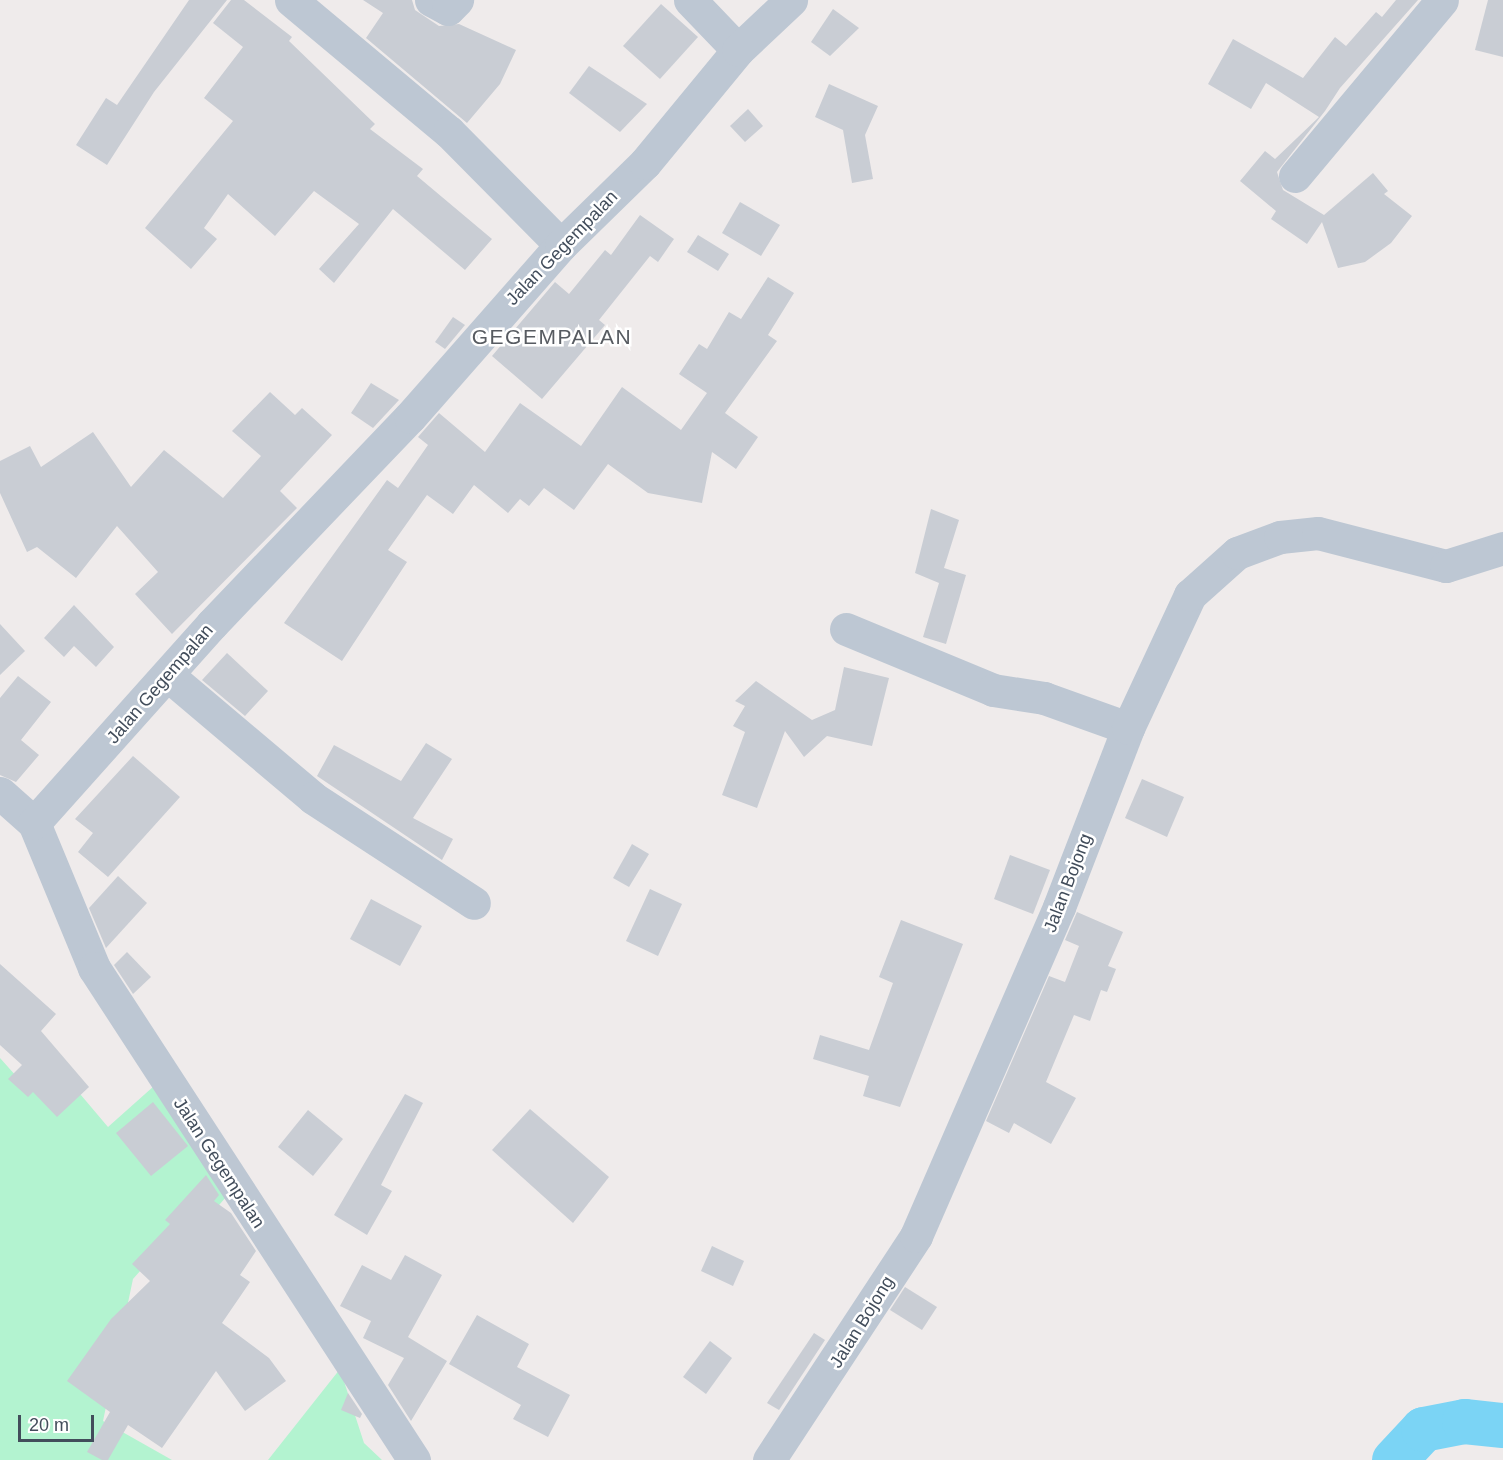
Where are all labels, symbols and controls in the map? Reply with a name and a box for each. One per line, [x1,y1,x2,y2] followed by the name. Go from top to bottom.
[502,186,622,310] street label: Jalan Gegempalan
[472,324,632,350] district label: GEGEMPALAN
[102,620,218,748] street label: Jalan Gegempalan
[1039,831,1097,935] street label: Jalan Bojong
[169,1094,269,1232] street label: Jalan Gegempalan
[825,1272,899,1372] street label: Jalan Bojong
[21,1403,98,1441] scale bar
[29,1415,69,1435] text: 20 m

